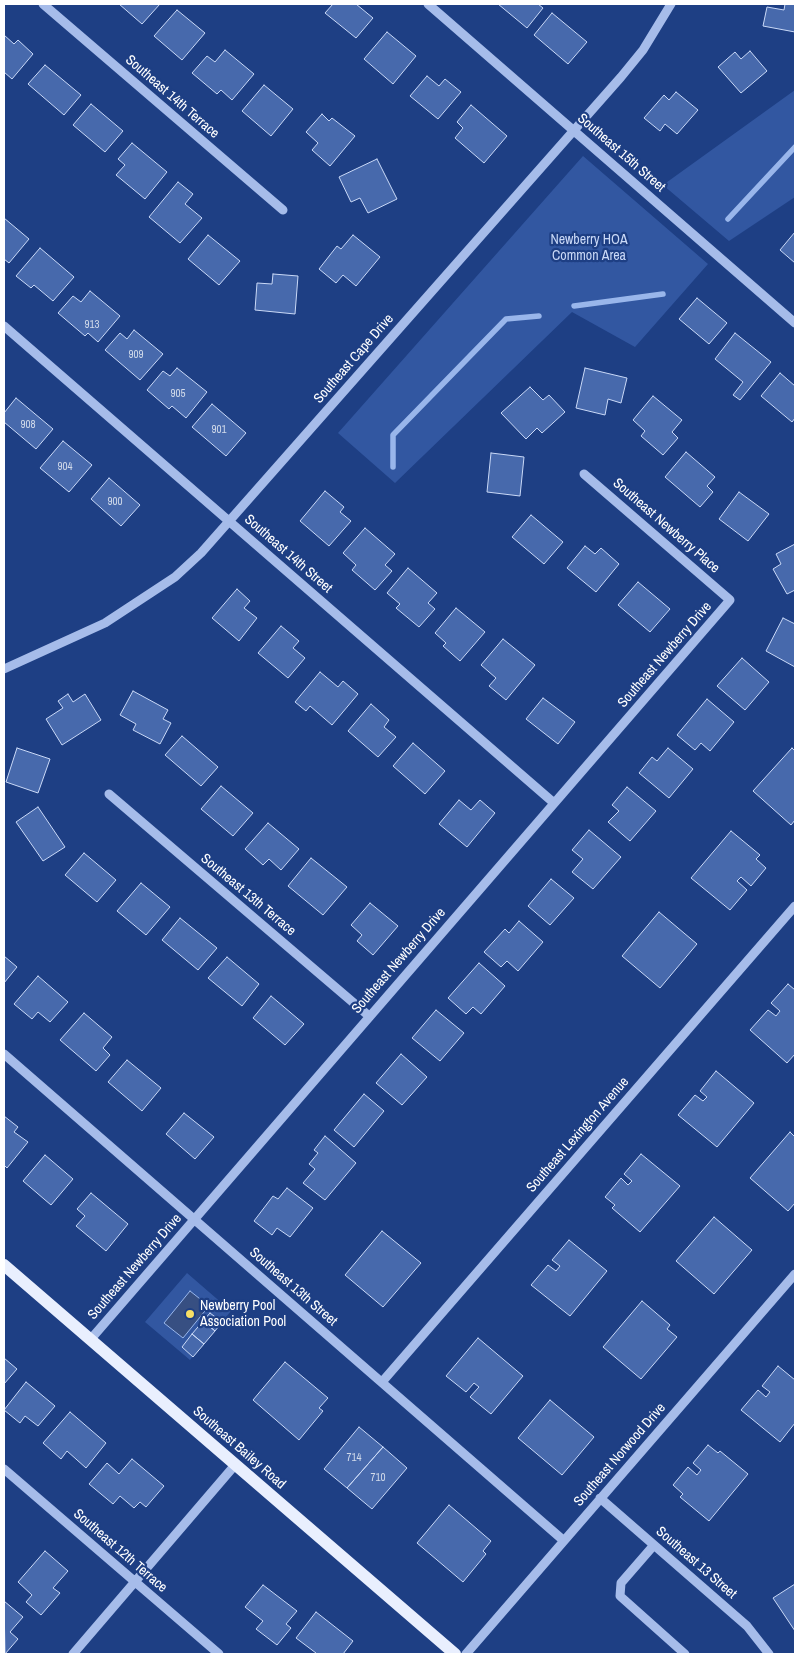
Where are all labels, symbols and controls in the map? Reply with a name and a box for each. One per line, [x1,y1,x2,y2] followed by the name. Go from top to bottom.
[122,52,222,142] street label: Southeast 14th Terrace
[574,110,668,196] street label: Southeast 15th Street
[550,232,628,264] park label: Newberry HOA Common Area
[311,311,397,407] street label: Southeast Cape Drive
[84,318,100,332] house number: 913
[128,348,144,362] house number: 909
[170,387,186,401] house number: 905
[20,418,36,432] house number: 908
[211,423,227,437] house number: 901
[57,460,73,474] house number: 904
[609,475,723,577] street label: Southeast Newberry Place
[107,495,123,509] house number: 900
[241,511,335,597] street label: Southeast 14th Street
[614,599,716,711] street label: Southeast Newberry Drive
[197,850,299,940] street label: Southeast 13th Terrace
[348,905,450,1017] street label: Southeast Newberry Drive
[523,1074,633,1196] street label: Southeast Lexington Avenue
[84,1211,186,1323] street label: Southeast Newberry Drive
[246,1244,340,1330] street label: Southeast 13th Street
[200,1298,286,1330] place label: Newberry Pool Association Pool
[184,1308,196,1320] marker: Newberry Pool Association Pool
[571,1400,669,1510] street label: Southeast Norwood Drive
[189,1403,289,1493] street label: Southeast Bailey Road
[346,1451,362,1465] house number: 714
[370,1471,386,1485] house number: 710
[70,1506,170,1596] street label: Southeast 12th Terrace
[652,1523,740,1603] street label: Southeast 13 Street

